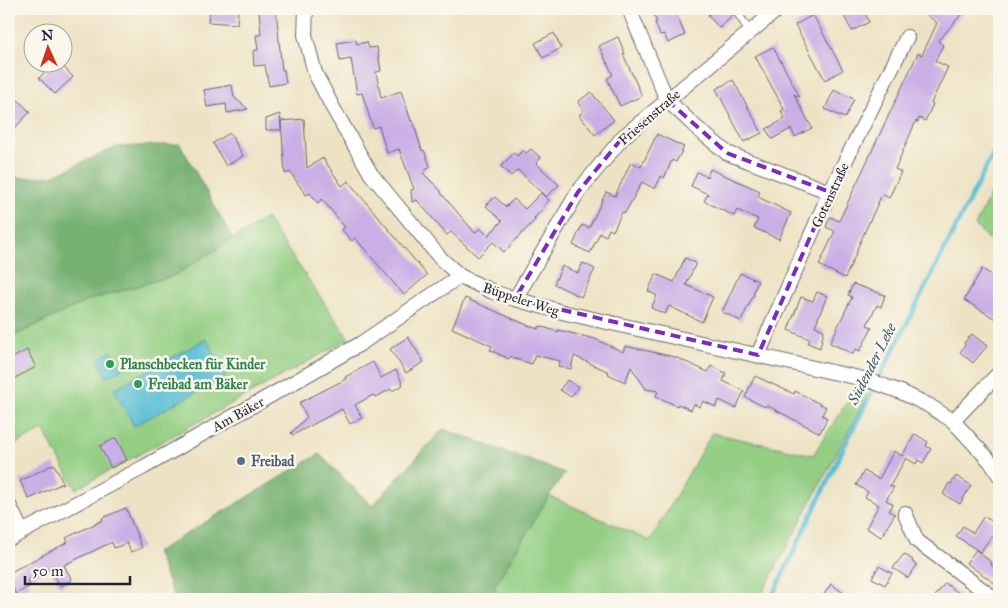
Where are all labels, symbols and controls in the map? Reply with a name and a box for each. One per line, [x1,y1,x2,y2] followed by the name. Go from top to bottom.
[22,22,72,72] north arrow
[41,27,54,44] text: N
[615,86,684,149] street label: Friesenstraße
[808,160,853,231] street label: Gotenstraße
[480,279,562,320] street label: Büppeler Weg
[843,320,900,409] water label: Südender Leke
[120,356,266,373] place label: Planschbecken für Kinder
[104,358,116,370] marker: Planschbecken für Kinder
[148,376,248,393] place label: Freibad am Bäker
[132,378,144,390] marker: Freibad am Bäker
[208,393,268,436] street label: Am Bäker
[251,453,295,470] place label: Freibad
[235,455,247,467] marker: Freibad
[25,553,130,585] scale bar
[32,562,64,580] text: 50 m

